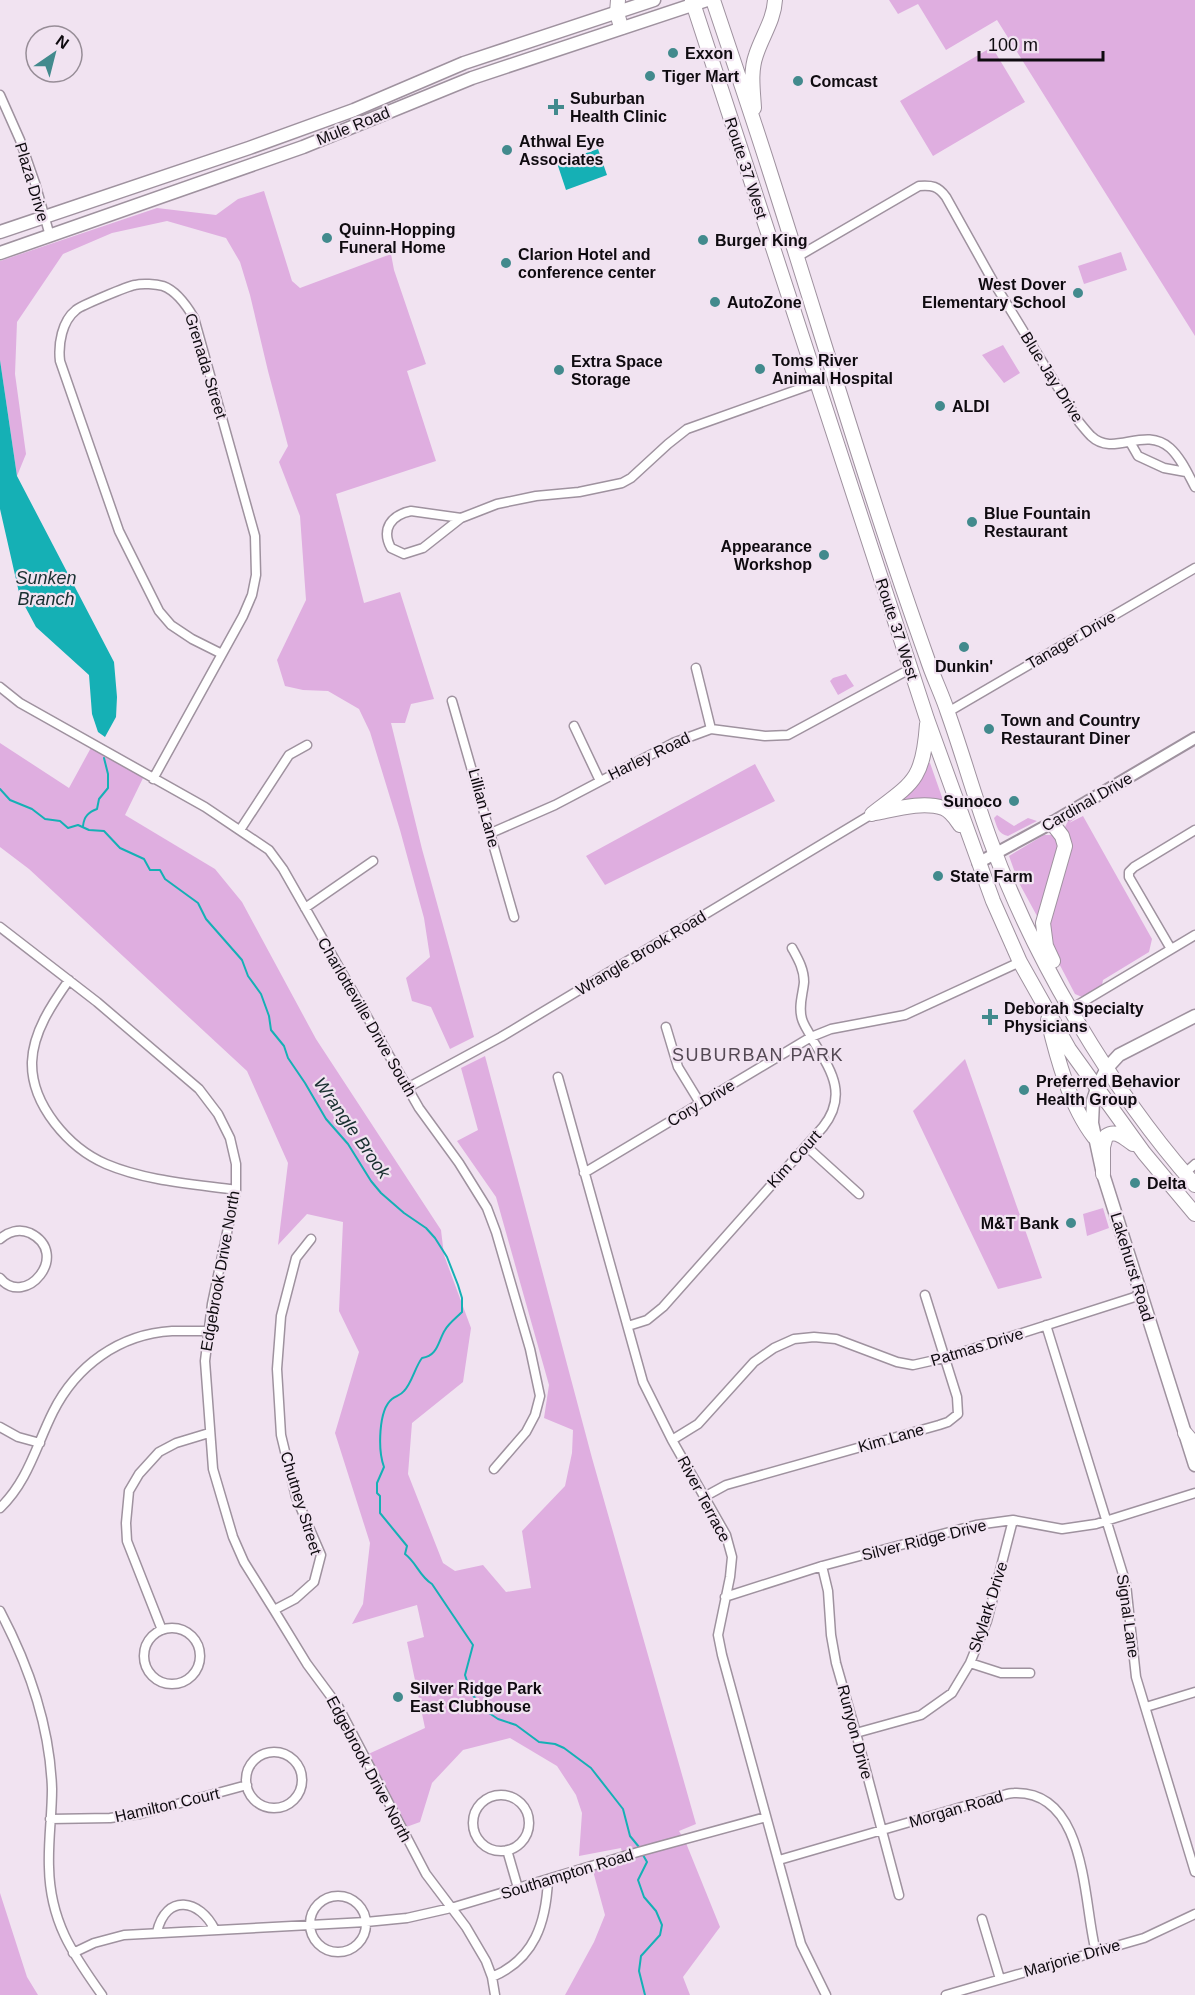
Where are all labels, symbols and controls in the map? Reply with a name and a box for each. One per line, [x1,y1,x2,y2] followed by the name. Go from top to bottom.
[24,24,84,84] north arrow
[979,24,1104,62] scale bar
[53,32,72,52] text: N
[988,35,1038,55] text: 100 m
[685,45,733,62] place label: Exxon
[666,46,680,60] marker: Exxon
[662,68,740,85] place label: Tiger Mart
[643,69,657,83] marker: Tiger Mart
[810,73,878,90] place label: Comcast
[791,74,805,88] marker: Comcast
[570,90,667,125] place label: Suburban Health Clinic
[547,98,565,116] marker: Suburban Health Clinic
[314,104,392,148] street label: Mule Road
[722,115,771,221] street label: Route 37 West
[519,133,604,168] place label: Athwal Eye Associates
[12,140,52,224] street label: Plaza Drive
[500,143,514,157] marker: Athwal Eye Associates
[339,221,455,256] place label: Quinn-Hopping Funeral Home
[320,231,334,245] marker: Quinn-Hopping Funeral Home
[715,232,807,249] place label: Burger King
[696,233,710,247] marker: Burger King
[518,246,656,281] place label: Clarion Hotel and conference center
[499,256,513,270] marker: Clarion Hotel and conference center
[922,276,1066,311] place label: West Dover Elementary School
[1071,286,1085,300] marker: West Dover Elementary School
[727,294,802,311] place label: AutoZone
[708,295,722,309] marker: AutoZone
[182,311,230,421] street label: Grenada Street
[1017,329,1087,425] street label: Blue Jay Drive
[772,352,893,387] place label: Toms River Animal Hospital
[571,353,663,388] place label: Extra Space Storage
[753,362,767,376] marker: Toms River Animal Hospital
[552,363,566,377] marker: Extra Space Storage
[952,398,989,415] place label: ALDI
[933,399,947,413] marker: ALDI
[984,505,1091,540] place label: Blue Fountain Restaurant
[965,515,979,529] marker: Blue Fountain Restaurant
[720,538,812,573] place label: Appearance Workshop
[817,548,831,562] marker: Appearance Workshop
[15,568,77,609] water label: Sunken Branch
[873,576,922,682] street label: Route 37 West
[1024,608,1118,672] street label: Tanager Drive
[957,640,971,654] marker: Dunkin'
[935,658,993,675] place label: Dunkin'
[1001,712,1140,747] place label: Town and Country Restaurant Diner
[982,722,996,736] marker: Town and Country Restaurant Diner
[605,729,693,783] street label: Harley Road
[465,767,503,849] street label: Lillian Lane
[1039,769,1135,835] street label: Cardinal Drive
[943,793,1002,810] place label: Sunoco
[1007,794,1021,808] marker: Sunoco
[950,868,1033,885] place label: State Farm
[931,869,945,883] marker: State Farm
[573,908,709,998] street label: Wrangle Brook Road
[315,935,419,1099] street label: Charlotteville Drive South
[1004,1000,1144,1035] place label: Deborah Specialty Physicians
[981,1008,999,1026] marker: Deborah Specialty Physicians
[672,1045,844,1065] district label: SUBURBAN PARK
[310,1073,395,1183] water label: Wrangle Brook
[1036,1073,1180,1108] place label: Preferred Behavior Health Group
[664,1076,738,1130] street label: Cory Drive
[1017,1083,1031,1097] marker: Preferred Behavior Health Group
[764,1126,824,1191] street label: Kim Court
[1147,1175,1186,1192] place label: Delta
[1128,1176,1142,1190] marker: Delta
[197,1189,243,1353] street label: Edgebrook Drive North
[1107,1210,1157,1324] street label: Lakehurst Road
[981,1215,1059,1232] place label: M&T Bank
[1064,1216,1078,1230] marker: M&T Bank
[929,1325,1025,1369] street label: Patmas Drive
[856,1420,926,1455] street label: Kim Lane
[277,1449,325,1557] street label: Chutney Street
[674,1453,734,1545] street label: River Terrace
[860,1516,988,1564] street label: Silver Ridge Drive
[965,1559,1011,1654] street label: Skylark Drive
[1114,1573,1142,1659] street label: Signal Lane
[410,1680,542,1715] place label: Silver Ridge Park East Clubhouse
[834,1683,876,1781] street label: Runyon Drive
[391,1690,405,1704] marker: Silver Ridge Park East Clubhouse
[323,1693,415,1845] street label: Edgebrook Drive North
[113,1785,221,1825] street label: Hamilton Court
[907,1787,1005,1831] street label: Morgan Road
[499,1846,635,1902] street label: Southampton Road
[1022,1936,1122,1980] street label: Marjorie Drive

